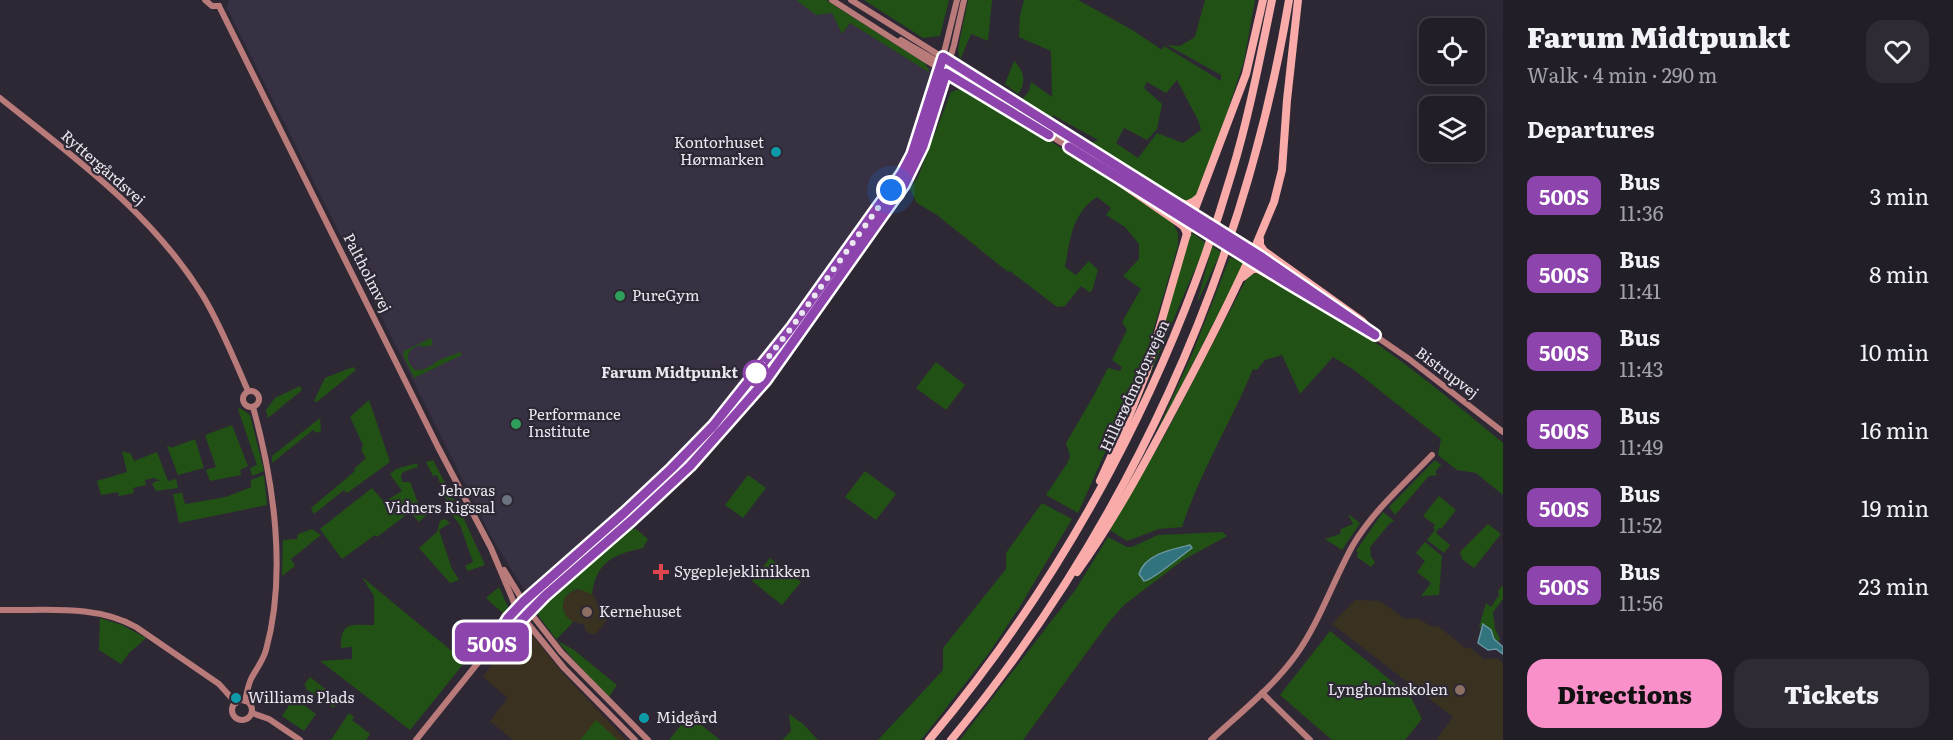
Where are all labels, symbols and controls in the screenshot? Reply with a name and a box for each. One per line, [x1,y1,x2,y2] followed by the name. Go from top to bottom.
[1527,15,1790,57] text: Farum Midtpunkt
[1419,18,1485,162] map controls
[1419,18,1485,84] button: locate
[1866,20,1929,83] button: heart
[1527,59,1717,89] text: Walk · 4 min · 290 m
[1419,96,1485,162] button: layers
[1527,112,1654,145] text: Departures
[57,124,151,210] street label: Ryttergårdsvej
[674,130,764,170] place label: Kontorhuset Hørmarken
[769,145,783,159] marker: Kontorhuset Hørmarken
[1619,164,1660,197] text: Bus
[876,175,906,205] your location
[1869,179,1929,212] text: 3 min
[1539,180,1589,211] text: 500S
[1619,197,1664,227] text: 11:36
[339,229,398,316] street label: Paltholmvej
[1619,242,1660,275] text: Bus
[1869,257,1929,290] text: 8 min
[1539,258,1589,289] text: 500S
[1619,275,1661,305] text: 11:41
[632,283,700,306] place label: PureGym
[613,289,627,303] marker: PureGym
[1093,316,1174,455] street label: Hillerødmotorvejen
[1619,320,1660,353] text: Bus
[1860,335,1929,368] text: 10 min
[1539,336,1589,367] text: 500S
[1411,340,1484,403] street label: Bistrupvej
[1619,353,1664,383] text: 11:43
[601,360,738,383] place label: Farum Midtpunkt
[743,360,769,386] marker: Farum Midtpunkt
[1619,398,1660,431] text: Bus
[528,402,621,442] place label: Performance Institute
[1861,413,1929,446] text: 16 min
[1539,414,1589,445] text: 500S
[509,417,523,431] marker: Performance Institute
[1619,431,1663,461] text: 11:49
[1619,476,1660,509] text: Bus
[385,478,495,518] place label: Jehovas Vidners Rigssal
[1861,491,1929,524] text: 19 min
[1539,492,1589,523] text: 500S
[500,493,514,507] marker: Jehovas Vidners Rigssal
[1619,509,1662,539] text: 11:52
[1619,554,1660,587] text: Bus
[674,559,810,582] place label: Sygeplejeklinikken
[652,563,670,581] marker: Sygeplejeklinikken
[1858,569,1929,602] text: 23 min
[1539,570,1589,601] text: 500S
[1619,587,1663,617] text: 11:56
[599,599,682,622] place label: Kernehuset
[580,605,594,619] marker: Kernehuset
[450,622,534,662] line badge: 500S
[467,627,517,658] text: 500S
[1527,659,1722,728] button: Directions
[1734,659,1929,728] button: Tickets
[1328,677,1448,700] place label: Lyngholmskolen
[1453,683,1467,697] marker: Lyngholmskolen
[248,685,354,708] place label: Williams Plads
[229,691,243,705] marker: Williams Plads
[656,705,717,728] place label: Midgård
[637,711,651,725] marker: Midgård

